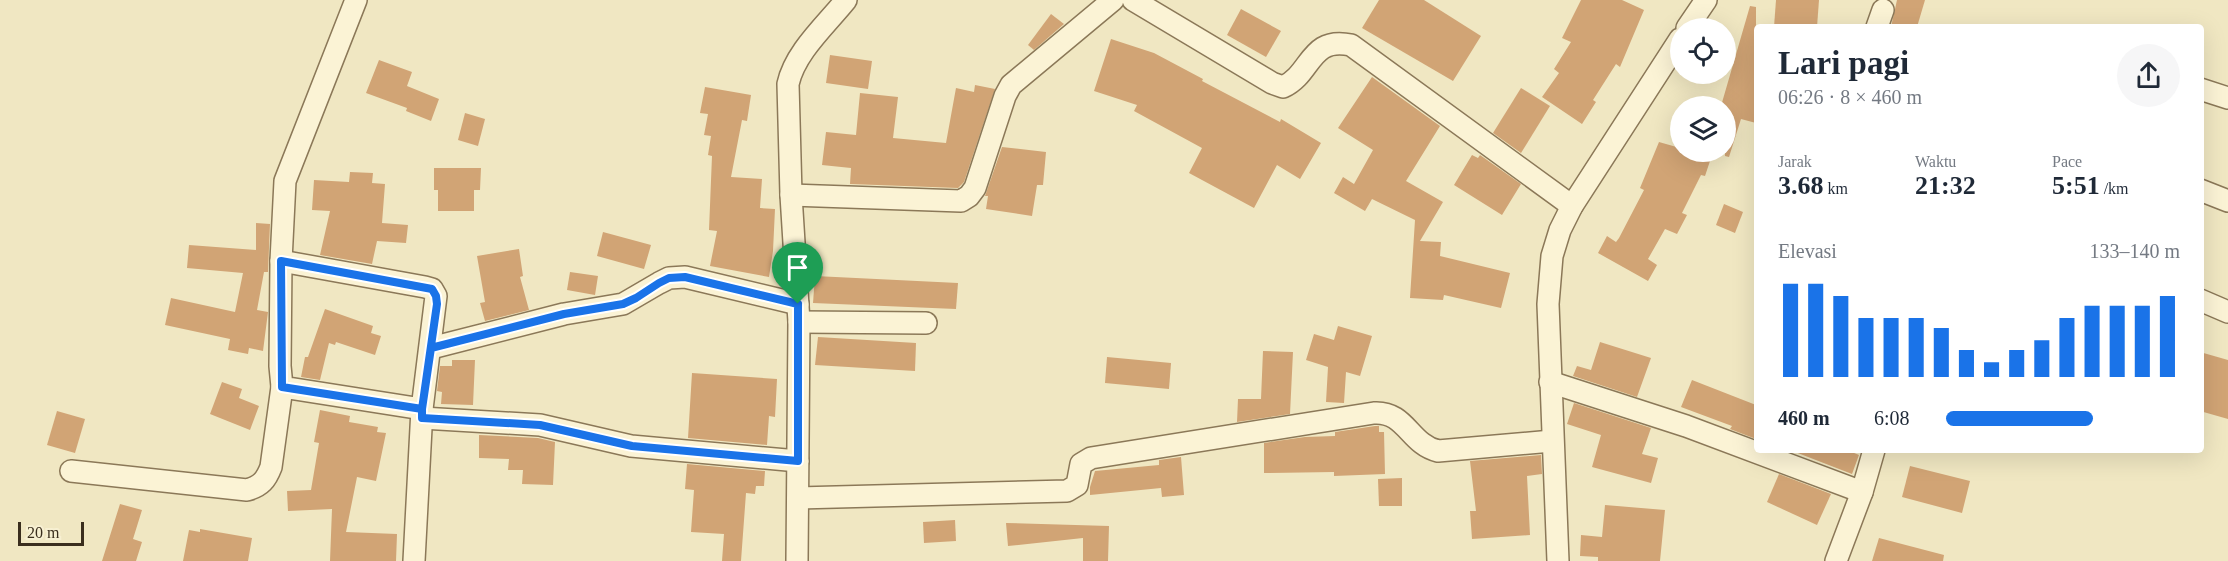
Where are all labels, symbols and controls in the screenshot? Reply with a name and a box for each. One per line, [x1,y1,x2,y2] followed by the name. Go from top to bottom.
[1670,18,1736,162] map controls
[1670,18,1736,84] button: locate
[2117,44,2180,107] button: share
[1778,45,1909,81] text: Lari pagi
[1778,86,1922,108] text: 06:26 · 8 × 460 m
[1670,96,1736,162] button: layers
[1778,153,1812,170] text: Jarak
[1915,153,1956,170] text: Waktu
[2052,153,2082,170] text: Pace
[1778,171,1824,200] text: 3.68
[1915,171,1976,200] text: 21:32
[2052,171,2100,200] text: 5:51
[1824,180,1848,197] text: km
[2100,180,2129,197] text: /km
[1778,240,1837,262] text: Elevasi
[2089,240,2180,262] text: 133–140 m
[772,242,823,304] pin
[781,251,814,284] icon: arrive
[1778,407,1830,429] text: 460 m
[1874,407,1910,429] text: 6:08
[18,519,84,546] scale bar
[27,524,59,541] text: 20 m

